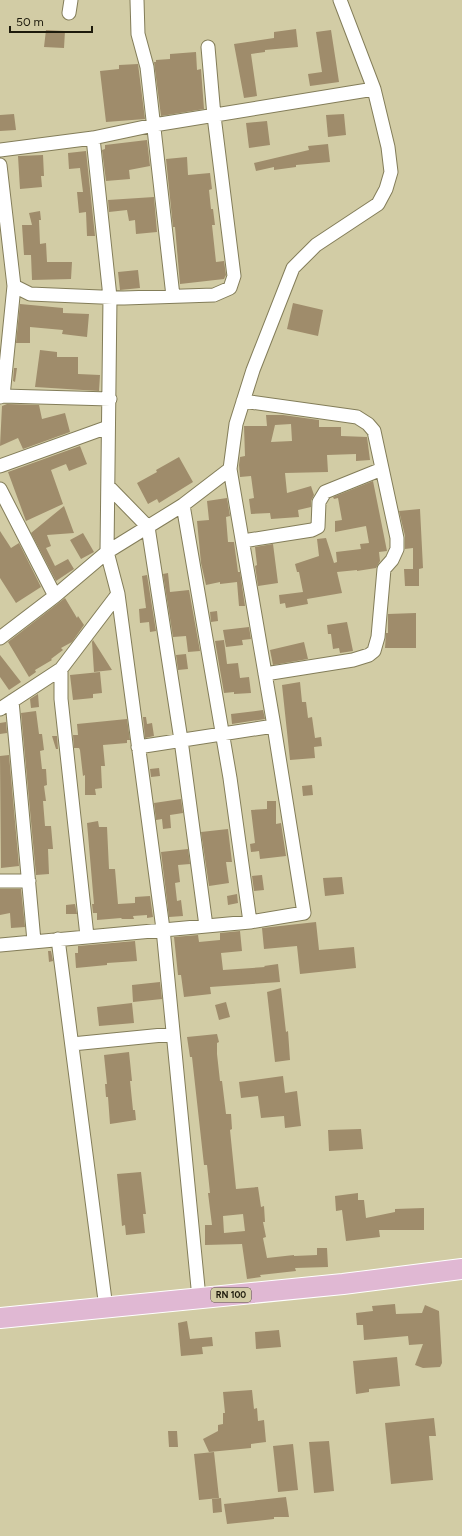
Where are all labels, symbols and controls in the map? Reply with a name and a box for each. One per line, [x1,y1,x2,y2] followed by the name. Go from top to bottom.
[10,8,92,34] scale bar
[16,15,44,29] text: 50 m
[211,1288,251,1302] road number: RN 100

